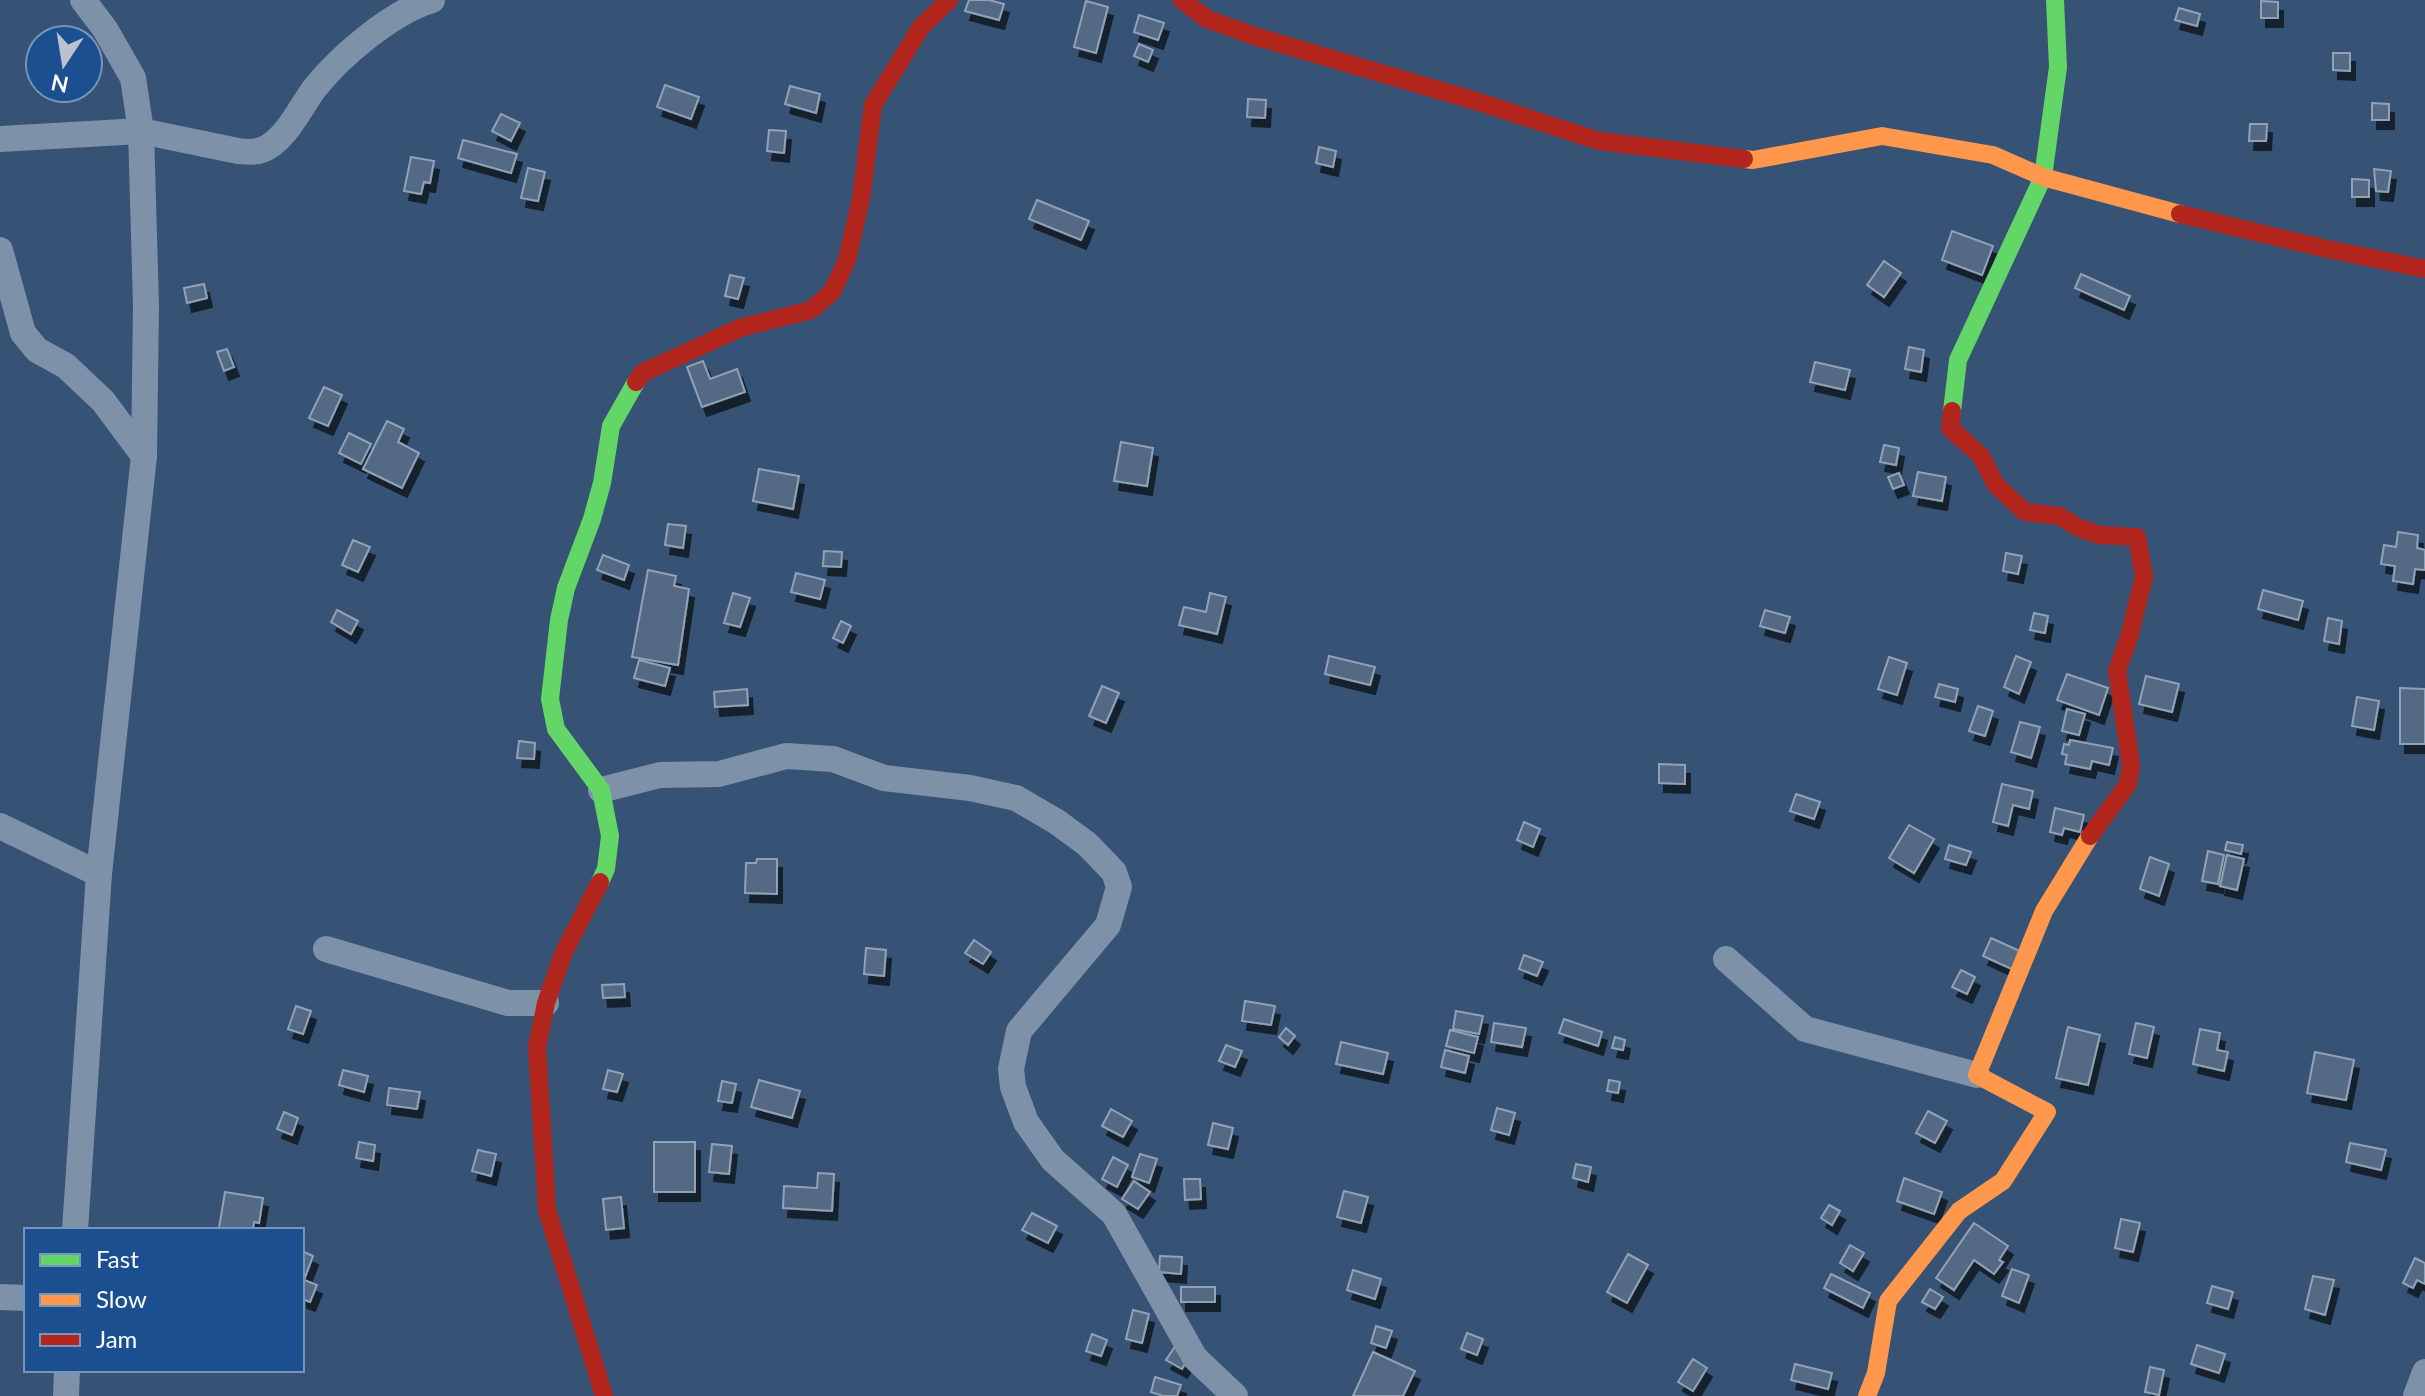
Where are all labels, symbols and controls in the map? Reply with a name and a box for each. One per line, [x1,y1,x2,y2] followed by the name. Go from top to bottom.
[24,24,104,104] north arrow
[49,69,71,99] text: N
[24,1228,304,1372] legend
[96,1244,139,1273] text: Fast
[96,1284,147,1313] text: Slow
[96,1324,137,1353] text: Jam

